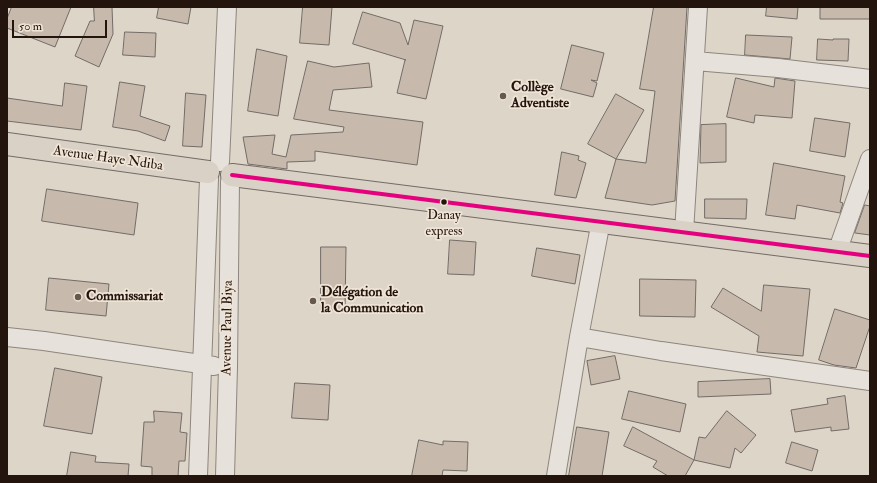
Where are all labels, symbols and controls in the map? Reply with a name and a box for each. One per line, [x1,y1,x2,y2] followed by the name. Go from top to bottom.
[14,12,109,38] scale bar
[19,19,42,34] text: 50 m
[511,80,569,112] place label: Collège Adventiste
[498,91,508,101] marker: Collège Adventiste
[52,143,164,175] street label: Avenue Haye Ndiba
[439,197,449,207] marker: Danay express
[426,208,462,239] place label: Danay express
[219,280,237,376] street label: Avenue Paul Biya
[321,285,424,318] place label: Délégation de la Communication
[86,289,163,305] place label: Commissariat
[73,292,83,302] marker: Commissariat
[308,296,318,306] marker: Délégation de la Communication

